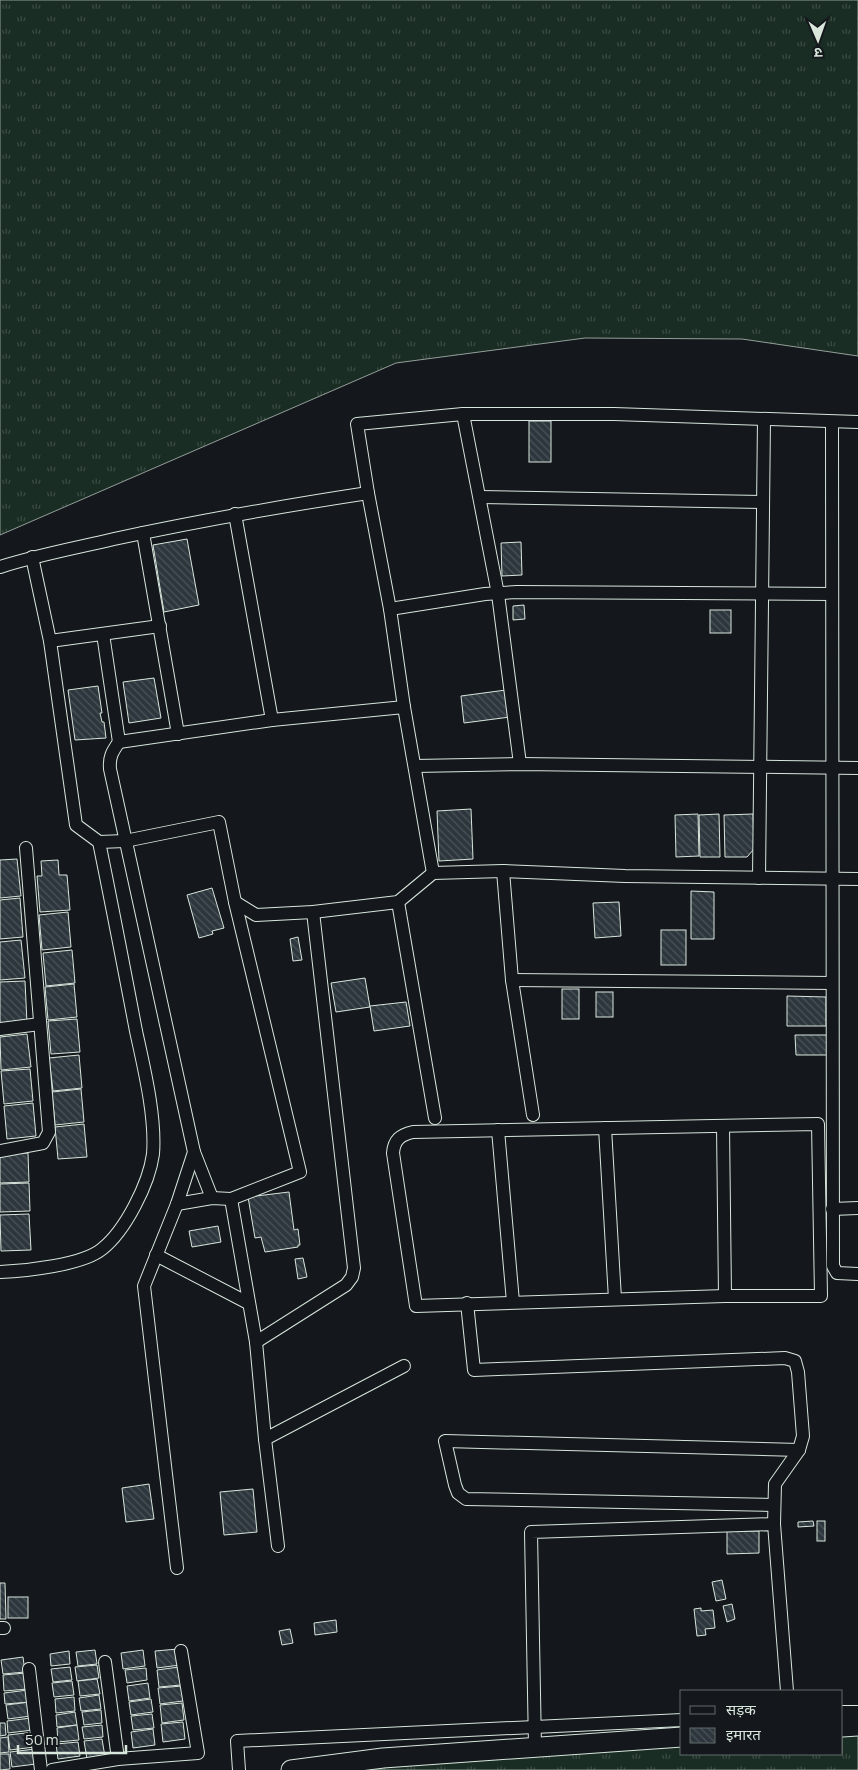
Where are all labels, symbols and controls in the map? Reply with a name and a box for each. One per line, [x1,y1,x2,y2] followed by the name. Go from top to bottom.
[793,15,843,65] north arrow
[813,44,823,63] text: उ
[680,1690,843,1755] legend
[726,1699,756,1720] text: सड़क
[18,1722,125,1754] scale bar
[726,1724,761,1745] text: इमारत
[25,1729,59,1750] text: 50 m

